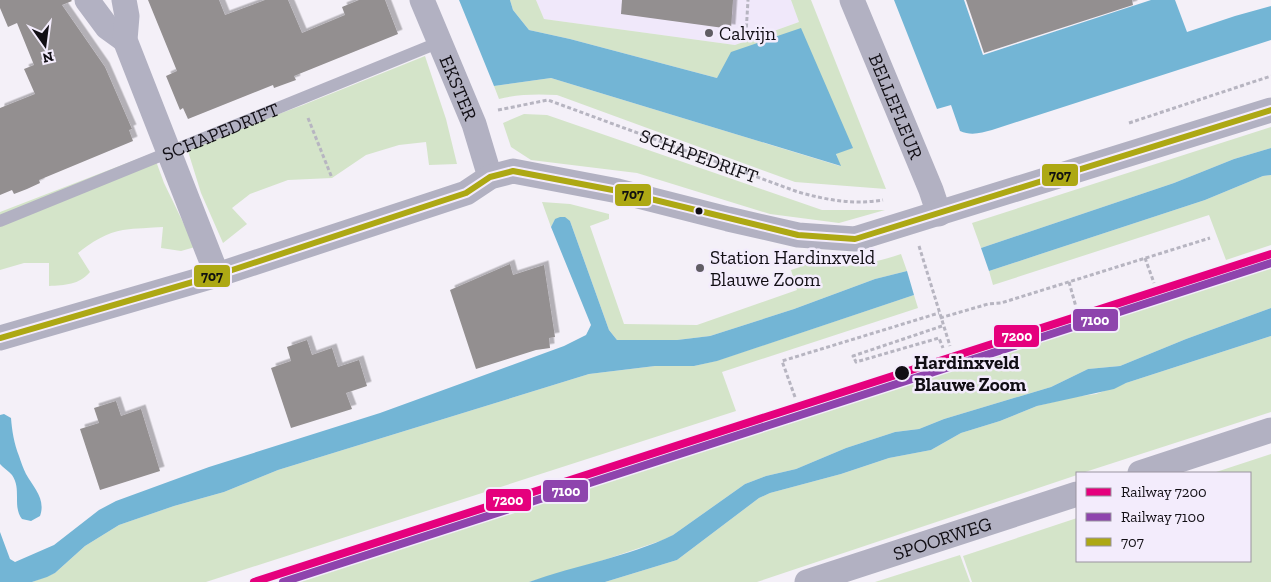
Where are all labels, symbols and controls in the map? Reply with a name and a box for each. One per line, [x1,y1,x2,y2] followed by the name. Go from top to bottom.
[20,20,70,70] north arrow
[719,22,776,45] place label: Calvijn
[703,27,715,39] marker: Calvijn
[40,48,55,67] text: N
[864,50,928,163] street label: BELLEFLEUR
[434,52,482,124] street label: EKSTER
[159,98,283,166] street label: SCHAPEDRIFT
[637,124,762,188] street label: SCHAPEDRIFT
[1041,163,1079,187] line badge: 707
[1049,167,1071,184] text: 707
[614,183,652,207] line badge: 707
[622,186,644,203] text: 707
[694,206,704,216] unlabelled marker
[710,246,876,291] place label: Station Hardinxveld Blauwe Zoom
[694,262,706,274] marker: Station Hardinxveld Blauwe Zoom
[193,264,231,288] line badge: 707
[201,268,223,285] text: 707
[1072,308,1119,332] line badge: 7100
[1081,312,1109,329] text: 7100
[993,324,1040,348] line badge: 7200
[1002,328,1032,345] text: 7200
[914,351,1027,396] place label: Hardinxveld Blauwe Zoom
[893,364,911,382] marker: Hardinxveld Blauwe Zoom
[1076,472,1251,562] legend
[542,479,589,503] line badge: 7100
[552,483,580,500] text: 7100
[1121,483,1207,501] text: Railway 7200
[485,488,532,512] line badge: 7200
[493,492,523,509] text: 7200
[1121,508,1205,526] text: Railway 7100
[890,512,994,565] street label: SPOORWEG
[1121,533,1144,551] text: 707

